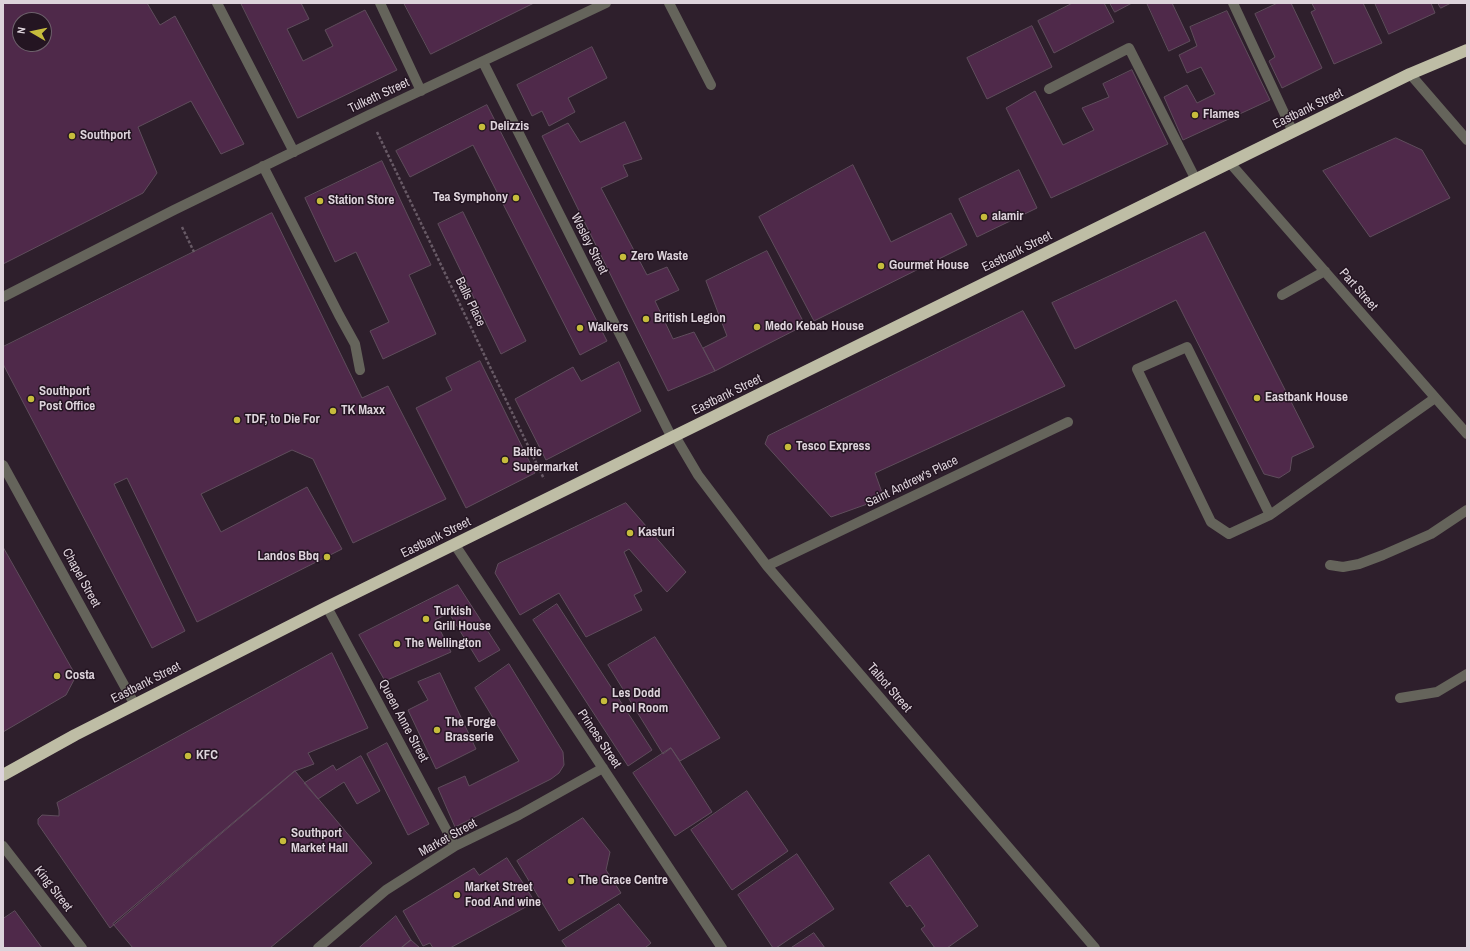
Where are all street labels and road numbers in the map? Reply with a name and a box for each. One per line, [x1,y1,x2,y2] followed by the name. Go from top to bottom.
[346,75,412,117] street label: Tulketh Street
[1270,85,1346,133] street label: Eastbank Street
[567,211,611,277] street label: Wesley Street
[979,228,1055,276] street label: Eastbank Street
[1335,266,1381,314] street label: Part Street
[451,275,489,329] street label: Balls Place
[689,371,765,419] street label: Eastbank Street
[863,453,961,511] street label: Saint Andrew's Place
[398,514,474,562] street label: Eastbank Street
[58,546,104,610] street label: Chapel Street
[109,659,183,707] street label: Eastbank Street
[863,660,915,716] street label: Talbot Street
[375,677,431,765] street label: Queen Anne Street
[574,707,624,771] street label: Princes Street
[416,816,480,860] street label: Market Street
[30,863,76,915] street label: King Street

